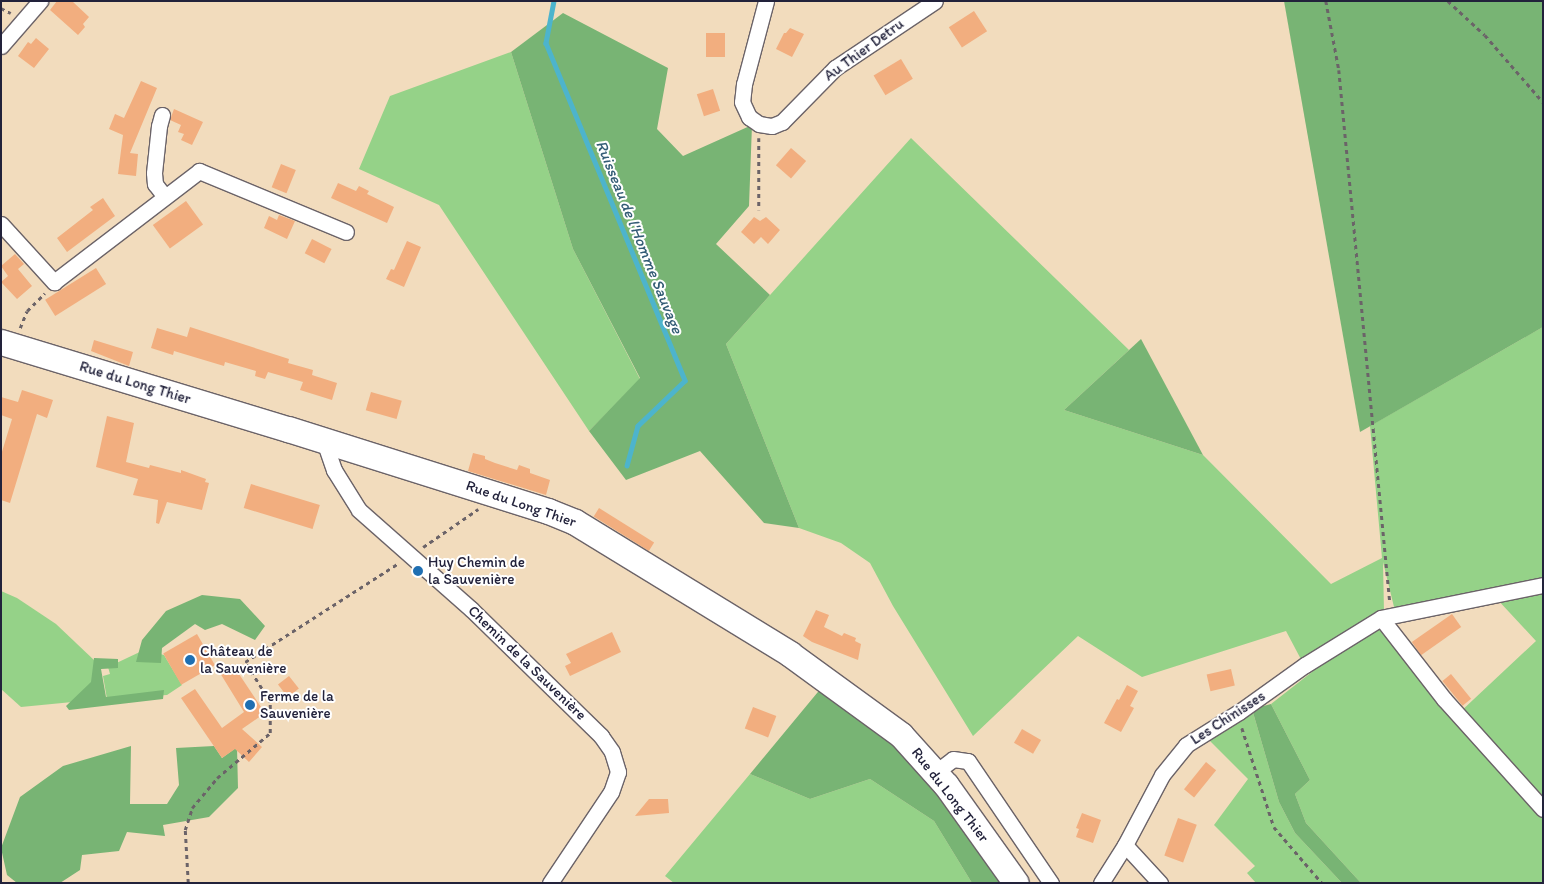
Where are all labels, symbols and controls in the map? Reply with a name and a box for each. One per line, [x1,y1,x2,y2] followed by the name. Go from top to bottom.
[821,15,907,85] street label: Au Thier Detru
[591,137,687,337] water label: Ruisseau de l'Homme Sauvage
[77,357,193,409] street label: Rue du Long Thier
[463,477,579,531] street label: Rue du Long Thier
[428,553,525,588] place label: Huy Chemin de la Sauvenière
[412,565,424,577] marker: Huy Chemin de la Sauvenière
[464,602,590,724] street label: Chemin de la Sauvenière
[200,642,286,677] place label: Château de la Sauvenière
[184,654,196,666] marker: Château de la Sauvenière
[260,687,334,722] place label: Ferme de la Sauvenière
[1187,687,1269,749] street label: Les Chinisses
[244,699,256,711] marker: Ferme de la Sauvenière
[907,744,993,846] street label: Rue du Long Thier

